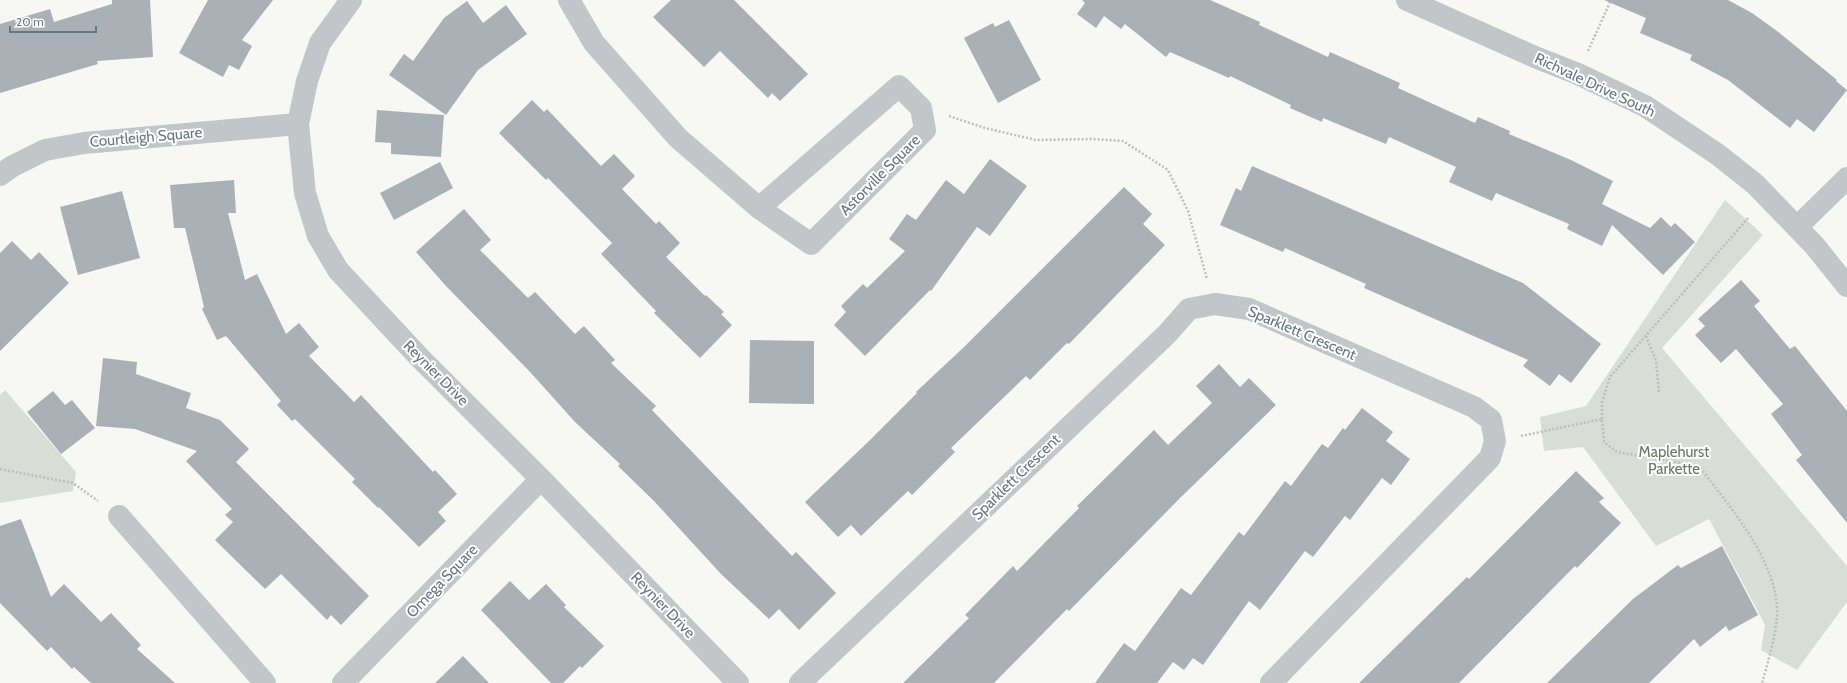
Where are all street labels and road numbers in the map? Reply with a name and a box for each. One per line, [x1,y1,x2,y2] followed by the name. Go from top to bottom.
[1532,49,1658,121] street label: Richvale Drive South
[89,123,203,151] street label: Courtleigh Square
[836,131,924,219] street label: Astorville Square
[1245,302,1359,364] street label: Sparklett Crescent
[400,337,473,410] street label: Reynier Drive
[968,430,1064,524] street label: Sparklett Crescent
[403,540,482,621] street label: Omega Square
[627,568,699,642] street label: Reynier Drive

